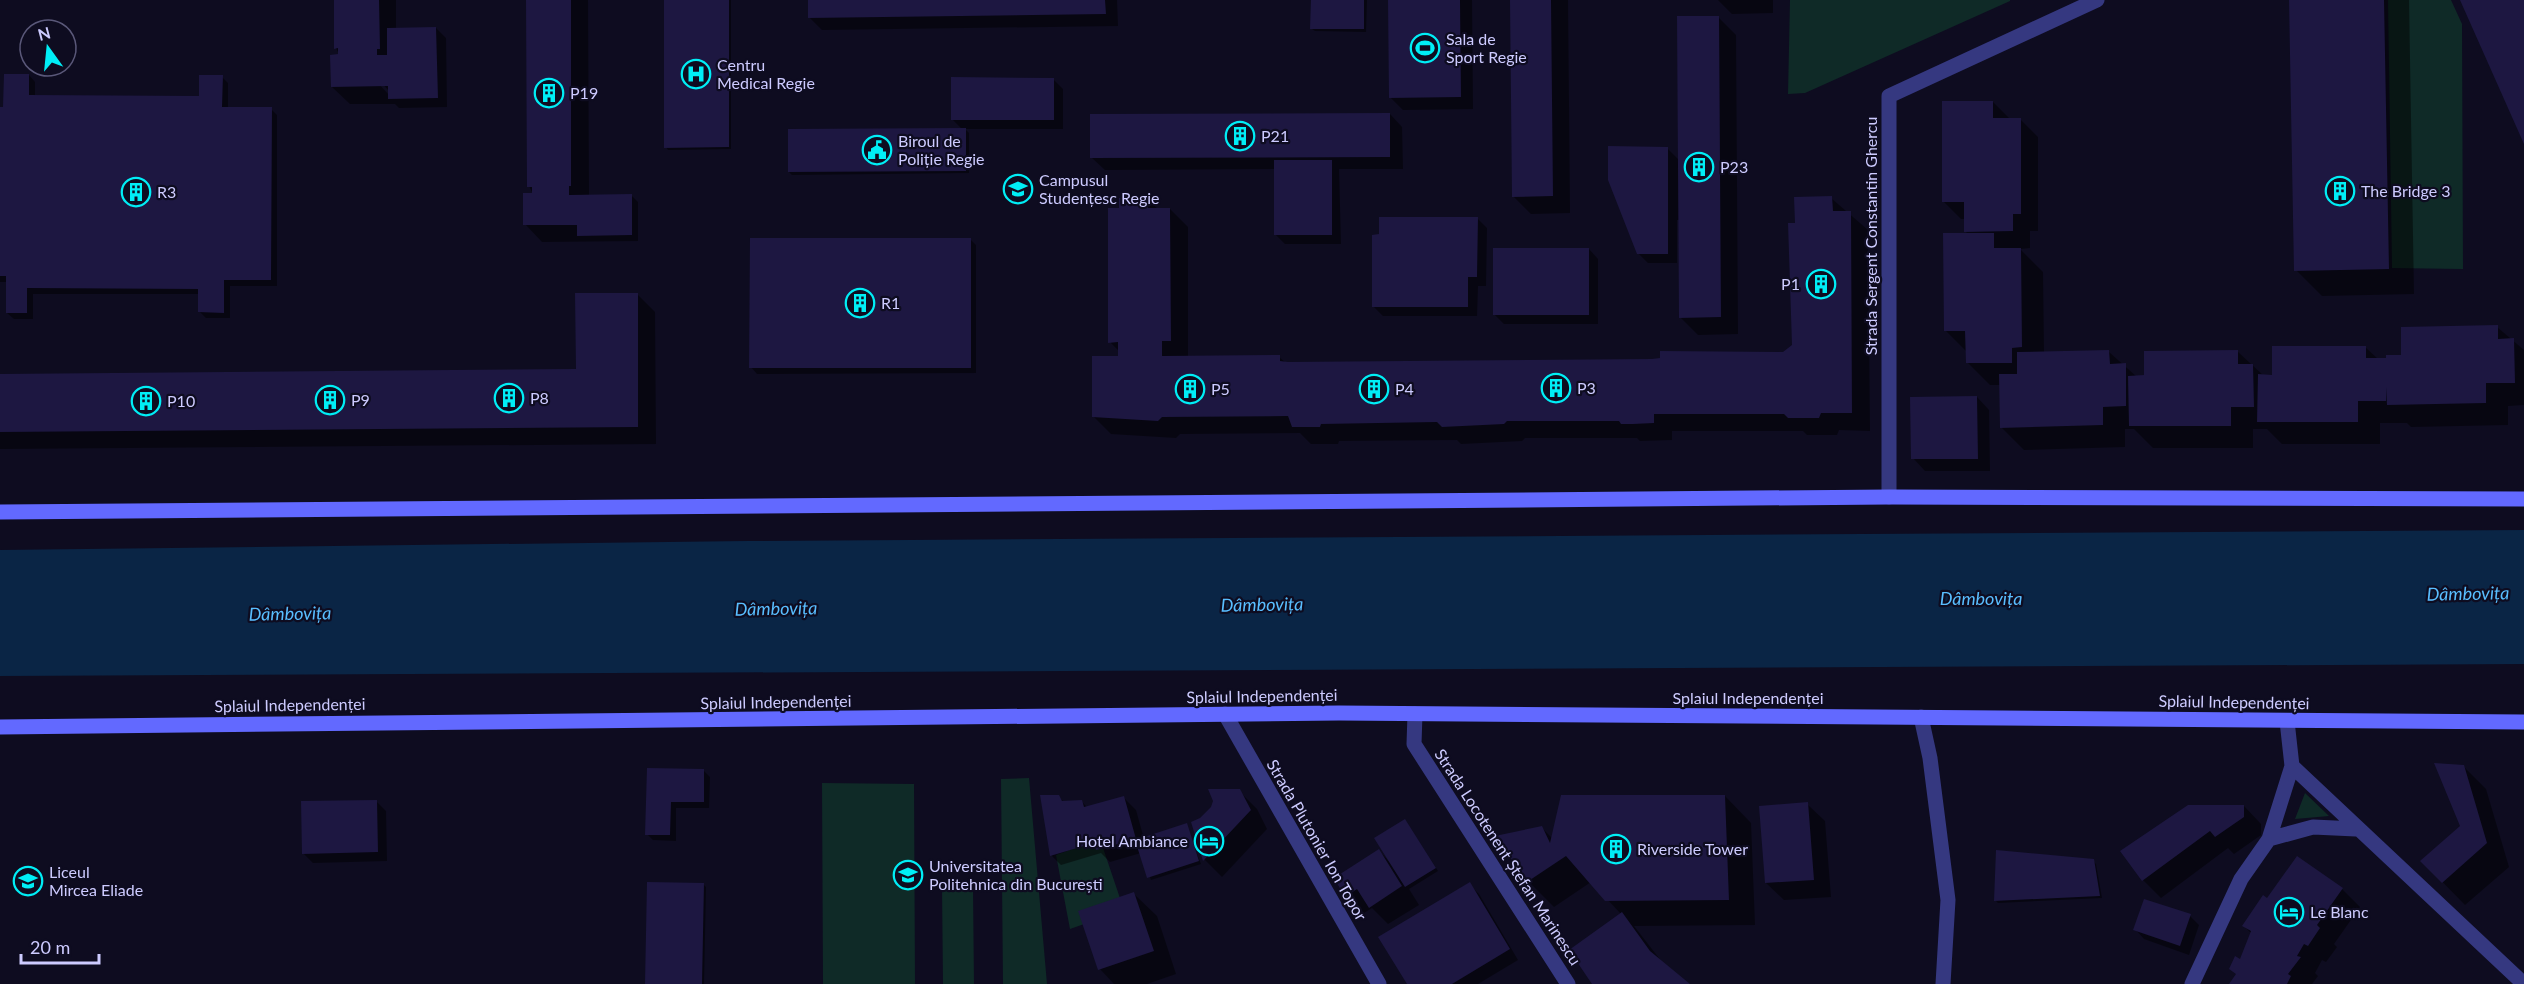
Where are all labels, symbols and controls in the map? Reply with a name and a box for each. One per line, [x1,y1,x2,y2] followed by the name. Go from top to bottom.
[18,18,78,78] north arrow
[36,22,52,44] text: N
[1446,29,1527,66] place label: Sala de Sport Regie
[1409,32,1441,64] sports icon: Sala de Sport Regie
[717,55,815,92] place label: Centru Medical Regie
[680,58,712,90] hospital icon: Centru Medical Regie
[533,77,565,109] building icon: P19
[570,83,598,102] place label: P19
[1861,117,1880,355] street label: Strada Sergent Constantin Ghercu
[1224,120,1256,152] building icon: P21
[1261,126,1289,145] place label: P21
[898,131,985,168] place label: Biroul de Poliție Regie
[861,134,893,166] public building icon: Biroul de Poliție Regie
[1683,151,1715,183] building icon: P23
[1720,157,1748,176] place label: P23
[1039,170,1160,207] place label: Campusul Studențesc Regie
[1002,173,1034,205] school or university icon: Campusul Studențesc Regie
[2324,175,2356,207] building icon: The Bridge 3
[120,176,152,208] building icon: R3
[2361,181,2451,200] place label: The Bridge 3
[157,182,176,201] place label: R3
[1805,268,1837,300] building icon: P1
[1781,274,1800,293] place label: P1
[844,287,876,319] building icon: R1
[881,293,900,312] place label: R1
[1540,372,1572,404] building icon: P3
[1174,373,1206,405] building icon: P5
[1358,373,1390,405] building icon: P4
[1577,378,1596,397] place label: P3
[1211,379,1230,398] place label: P5
[1395,379,1414,398] place label: P4
[493,382,525,414] building icon: P8
[314,384,346,416] building icon: P9
[130,385,162,417] building icon: P10
[530,388,549,407] place label: P8
[351,390,370,409] place label: P9
[167,391,195,410] place label: P10
[2426,581,2510,605] water label: Dâmbovița
[1940,587,2022,609] water label: Dâmbovița
[1220,592,1304,616] water label: Dâmbovița
[734,596,818,620] water label: Dâmbovița
[248,601,332,625] water label: Dâmbovița
[1186,685,1338,706] street label: Splaiul Independenței
[1672,688,1824,707] street label: Splaiul Independenței
[700,691,852,712] street label: Splaiul Independenței
[2158,691,2310,712] street label: Splaiul Independenței
[214,694,366,715] street label: Splaiul Independenței
[1431,745,1586,968] street label: Strada Locotenent Ștefan Marinescu
[1263,756,1371,924] street label: Strada Plutonier Ion Topor
[1193,825,1225,857] hotel icon: Hotel Ambiance
[1076,831,1188,850] place label: Hotel Ambiance
[1600,833,1632,865] building icon: Riverside Tower
[1637,839,1748,858] place label: Riverside Tower
[929,856,1103,893] place label: Universitatea Politehnica din București
[892,859,924,891] school or university icon: Universitatea Politehnica din București
[49,862,143,899] place label: Liceul Mircea Eliade
[12,865,44,897] school or university icon: Liceul Mircea Eliade
[2273,896,2305,928] hotel icon: Le Blanc
[2310,902,2369,921] place label: Le Blanc
[21,927,99,965] scale bar
[30,936,70,958] text: 20 m

